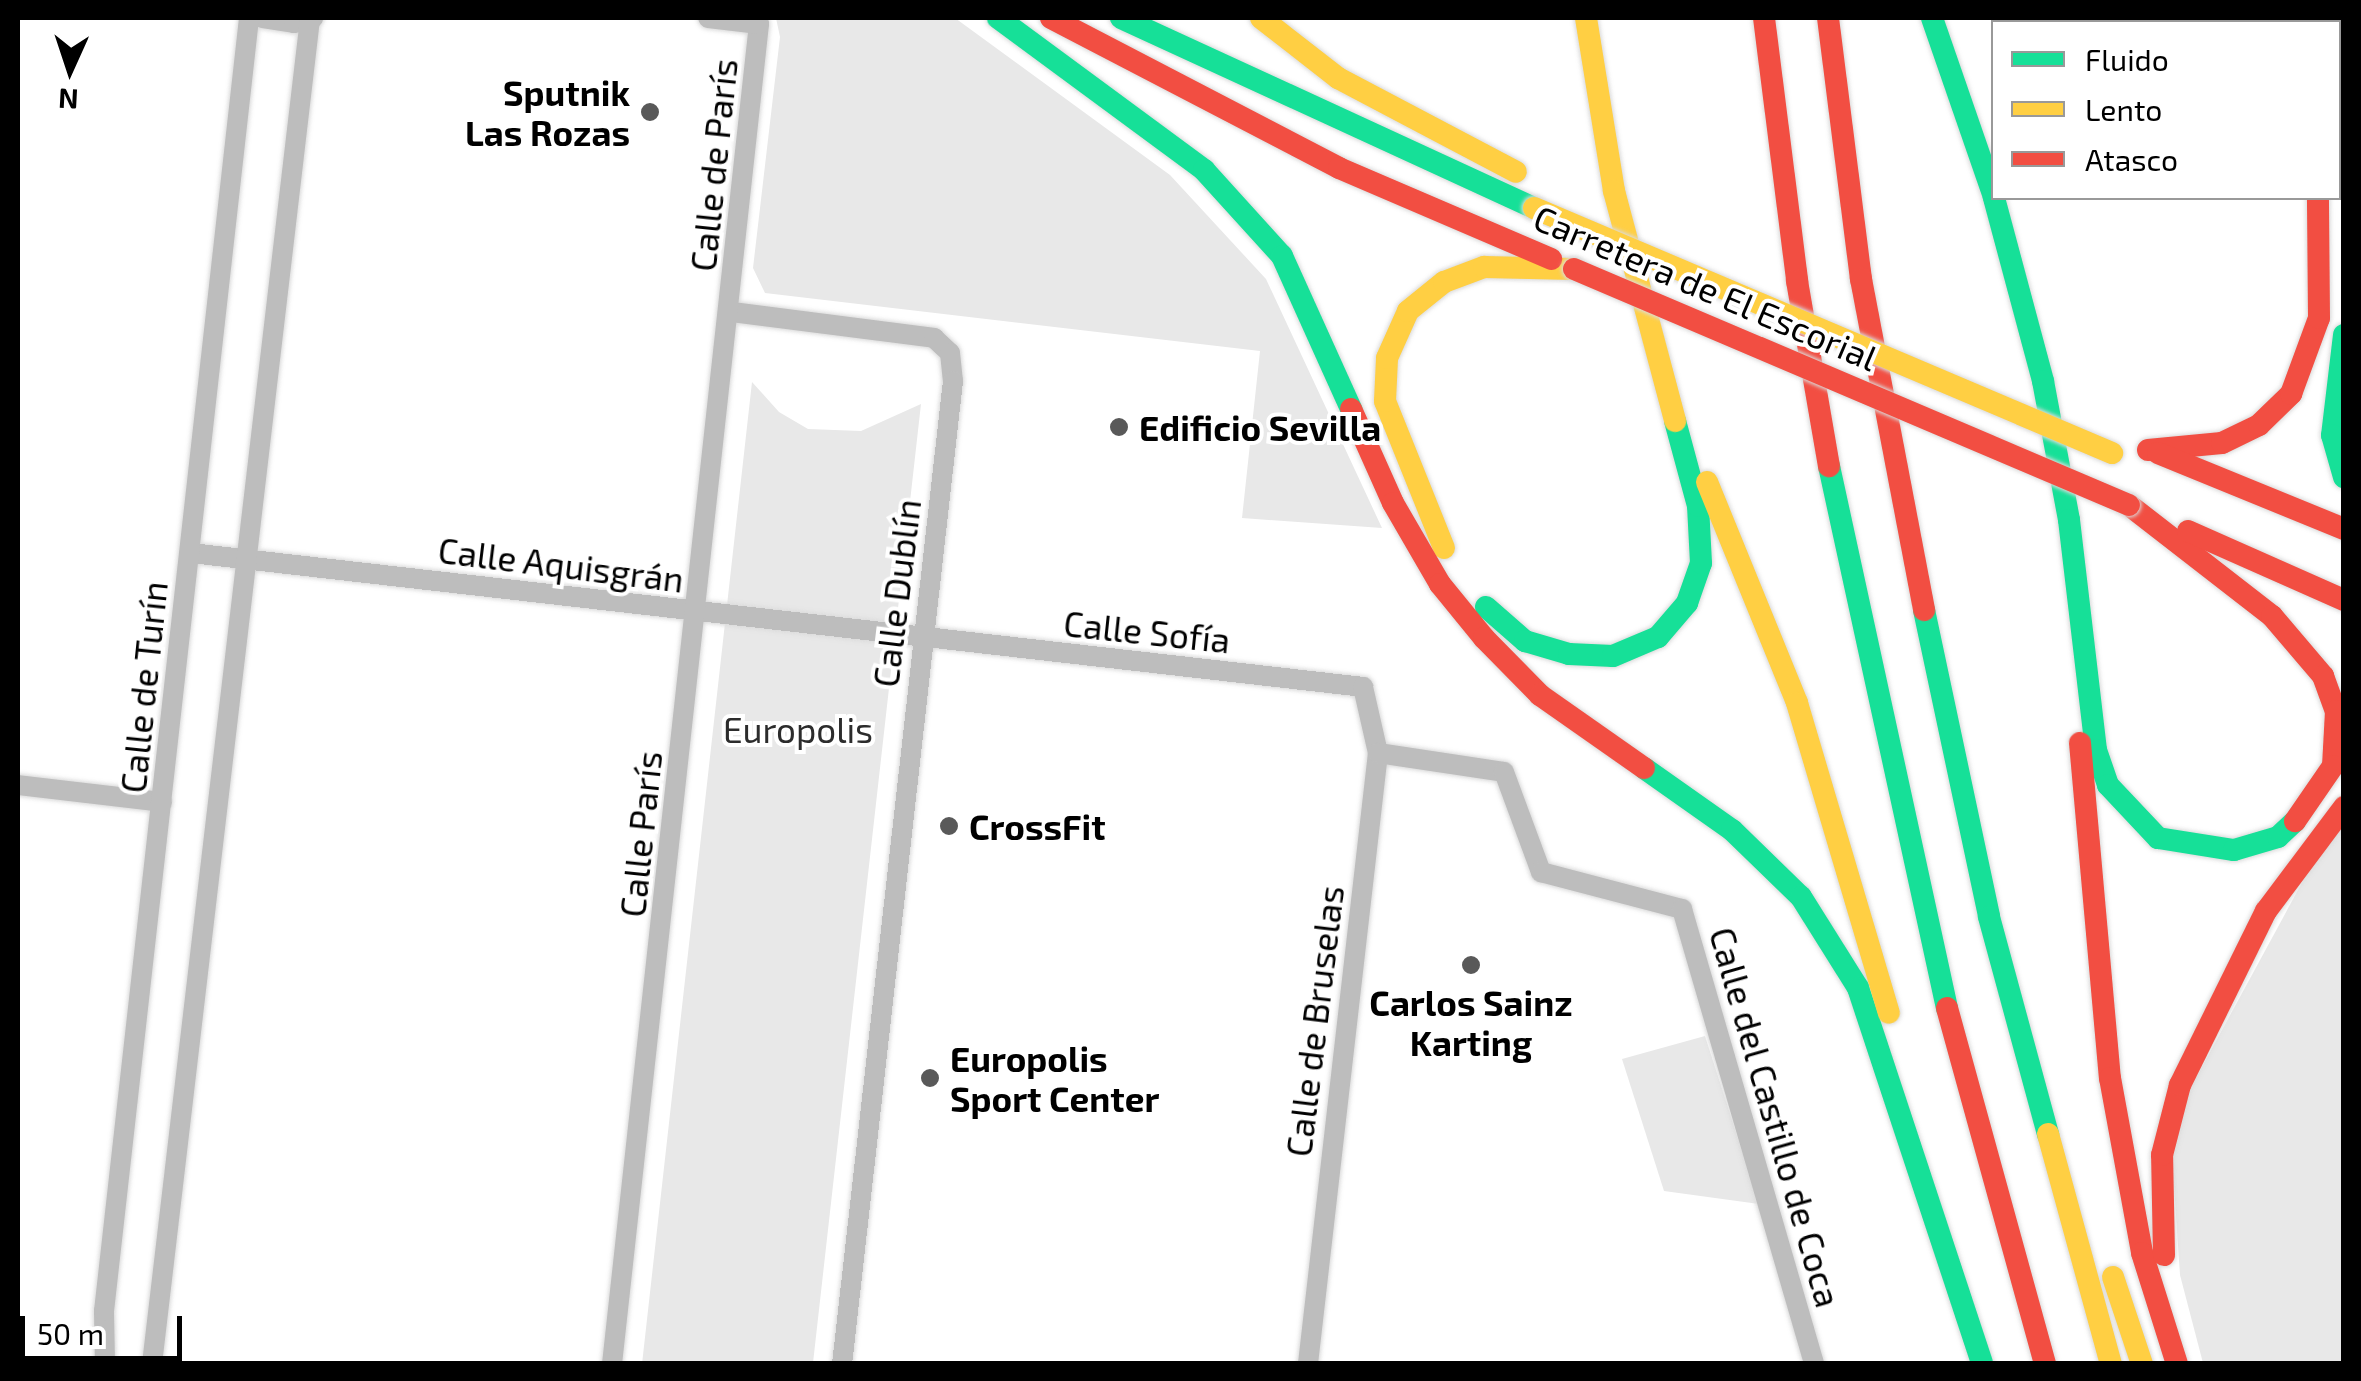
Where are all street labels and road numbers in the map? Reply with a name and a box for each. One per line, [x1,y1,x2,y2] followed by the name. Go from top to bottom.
[681,57,745,273] street label: Calle de París
[1528,195,1884,379] street label: Carretera de El Escorial
[864,497,928,689] street label: Calle Dublín
[435,528,687,600] street label: Calle Aquisgrán
[111,579,175,795] street label: Calle de Turín
[1062,601,1232,661] street label: Calle Sofía
[610,749,670,919] street label: Calle París
[1277,883,1351,1159] street label: Calle de Bruselas
[1702,922,1850,1312] street label: Calle del Castillo de Coca

